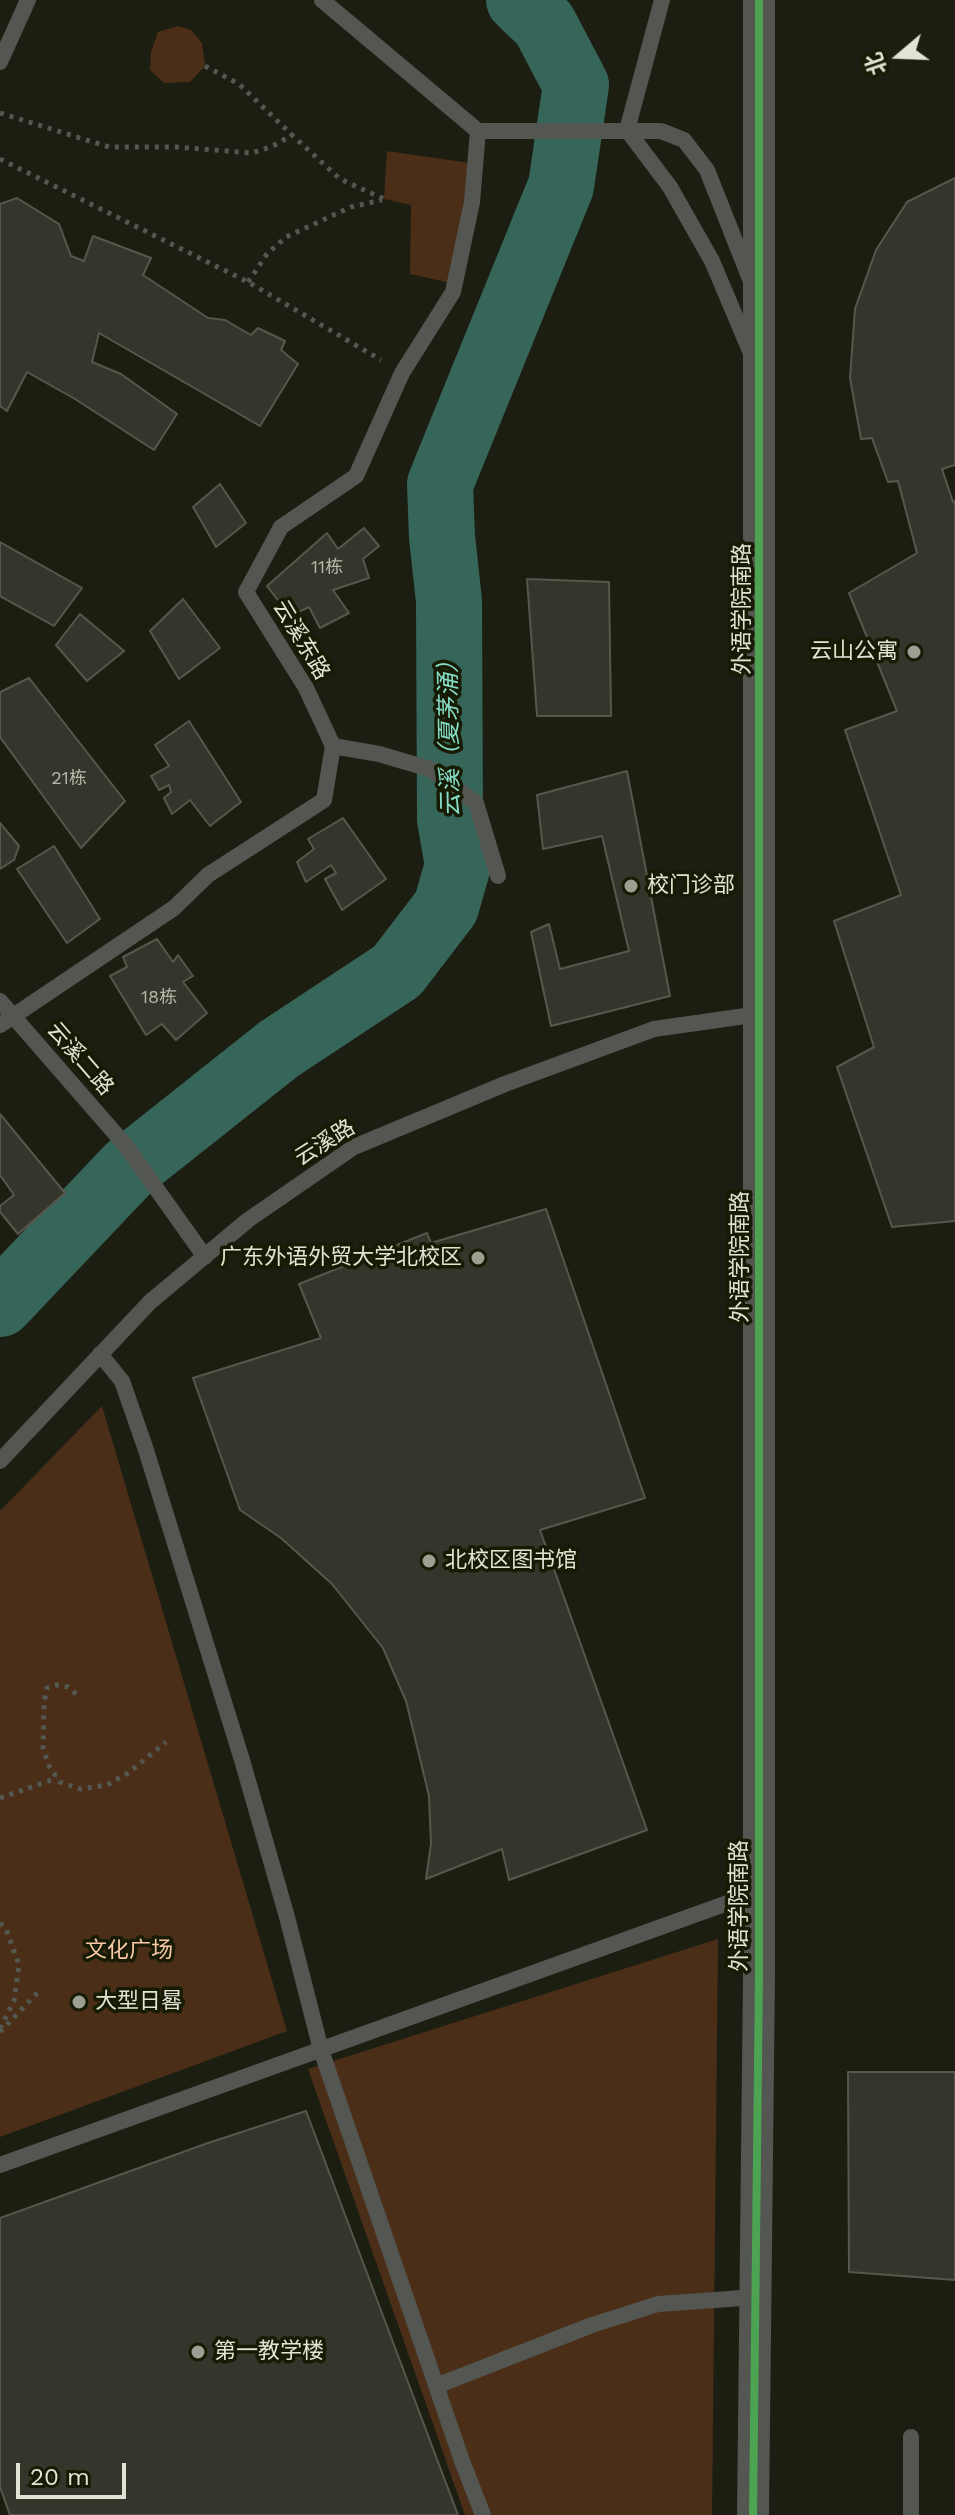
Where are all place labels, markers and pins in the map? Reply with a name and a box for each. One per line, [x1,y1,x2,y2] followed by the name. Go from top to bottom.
[810,639,898,665] place label: 云山公寓
[905,643,923,661] marker: 云山公寓
[647,873,735,899] place label: 校门诊部
[622,877,640,895] marker: 校门诊部
[220,1245,462,1271] place label: 广东外语外贸大学北校区
[469,1249,487,1267] marker: 广东外语外贸大学北校区
[445,1548,577,1574] place label: 北校区图书馆
[420,1552,438,1570] marker: 北校区图书馆
[95,1989,183,2015] place label: 大型日晷
[70,1993,88,2011] marker: 大型日晷
[214,2339,324,2365] place label: 第一教学楼
[189,2343,207,2361] marker: 第一教学楼

